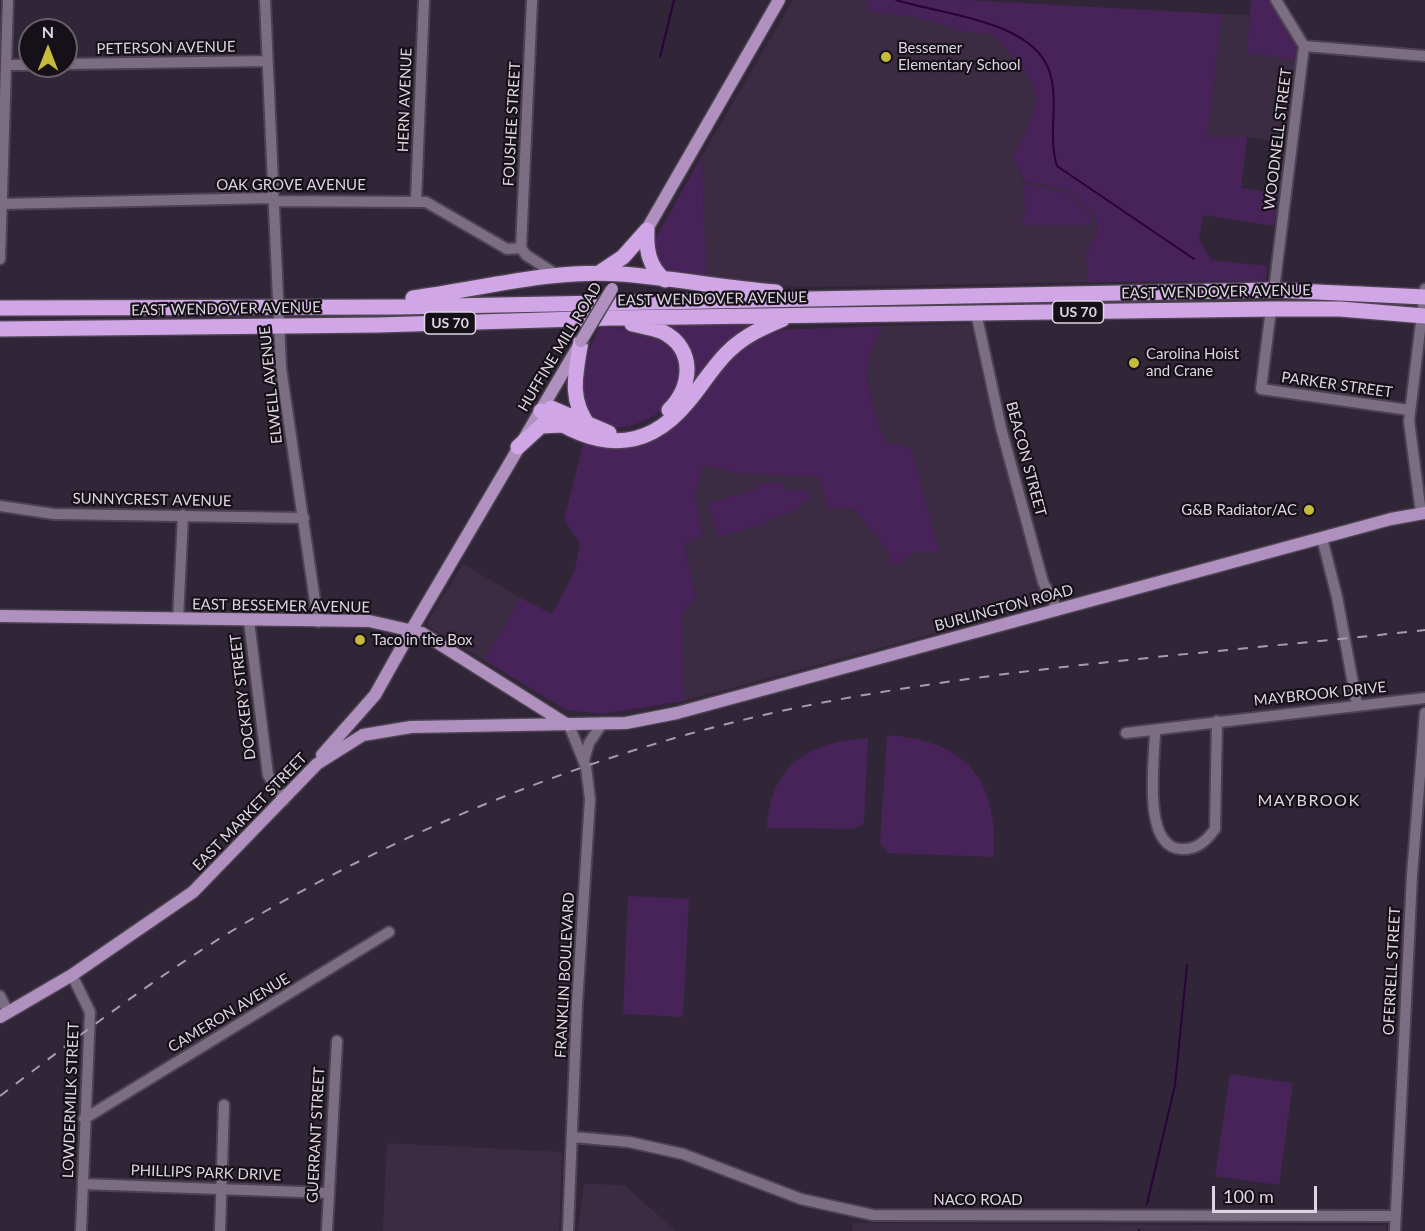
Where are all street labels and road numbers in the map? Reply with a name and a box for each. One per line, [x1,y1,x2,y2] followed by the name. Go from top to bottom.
[96,38,236,58] street label: PETERSON AVENUE
[394,48,416,152] street label: HERN AVENUE
[500,61,524,187] street label: FOUSHEE STREET
[1260,67,1296,211] street label: WOODNELL STREET
[216,176,366,194] street label: OAK GROVE AVENUE
[514,279,606,415] street label: HUFFINE MILL ROAD
[1121,281,1311,303] street label: EAST WENDOVER AVENUE
[617,288,807,310] street label: EAST WENDOVER AVENUE
[131,298,321,320] street label: EAST WENDOVER AVENUE
[1052,301,1104,323] road number: US 70
[424,312,476,334] road number: US 70
[256,325,286,445] street label: ELWELL AVENUE
[1280,368,1394,402] street label: PARKER STREET
[1002,400,1050,518] street label: BEACON STREET
[72,490,232,510] street label: SUNNYCREST AVENUE
[933,581,1075,635] street label: BURLINGTON ROAD
[192,595,370,617] street label: EAST BESSEMER AVENUE
[226,633,260,761] street label: DOCKERY STREET
[1253,678,1387,710] street label: MAYBROOK DRIVE
[189,749,311,875] street label: EAST MARKET STREET
[552,892,578,1058] street label: FRANKLIN BOULEVARD
[1380,906,1404,1036] street label: OFERRELL STREET
[165,970,293,1056] street label: CAMERON AVENUE
[59,1022,83,1178] street label: LOWDERMILK STREET
[303,1066,329,1204] street label: GUERRANT STREET
[130,1161,282,1185] street label: PHILLIPS PARK DRIVE
[933,1191,1023,1209] street label: NACO ROAD

